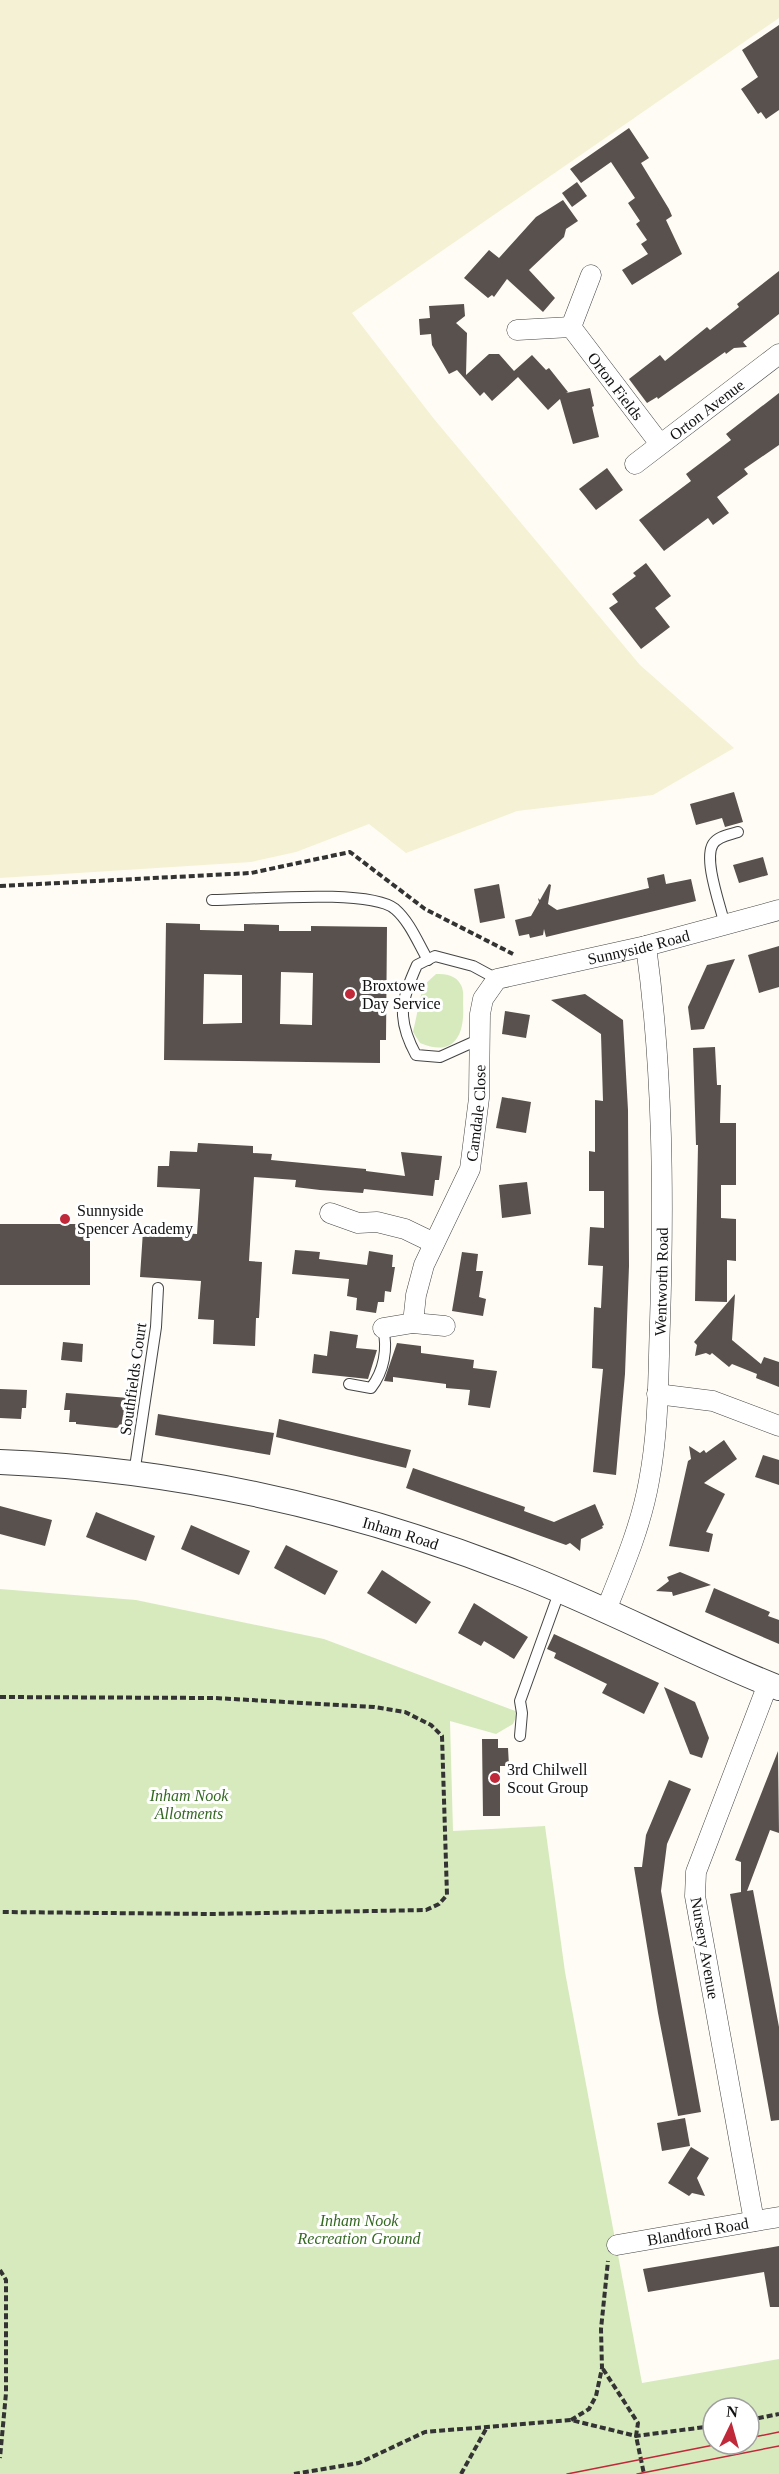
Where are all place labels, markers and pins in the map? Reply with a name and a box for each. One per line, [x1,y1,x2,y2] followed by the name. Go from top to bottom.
[362,977,441,1013] place label: Broxtowe Day Service
[343,987,357,1001] marker: Broxtowe Day Service
[77,1202,193,1238] place label: Sunnyside Spencer Academy
[58,1212,72,1226] marker: Sunnyside Spencer Academy
[507,1761,588,1797] place label: 3rd Chilwell Scout Group
[488,1771,502,1785] marker: 3rd Chilwell Scout Group

